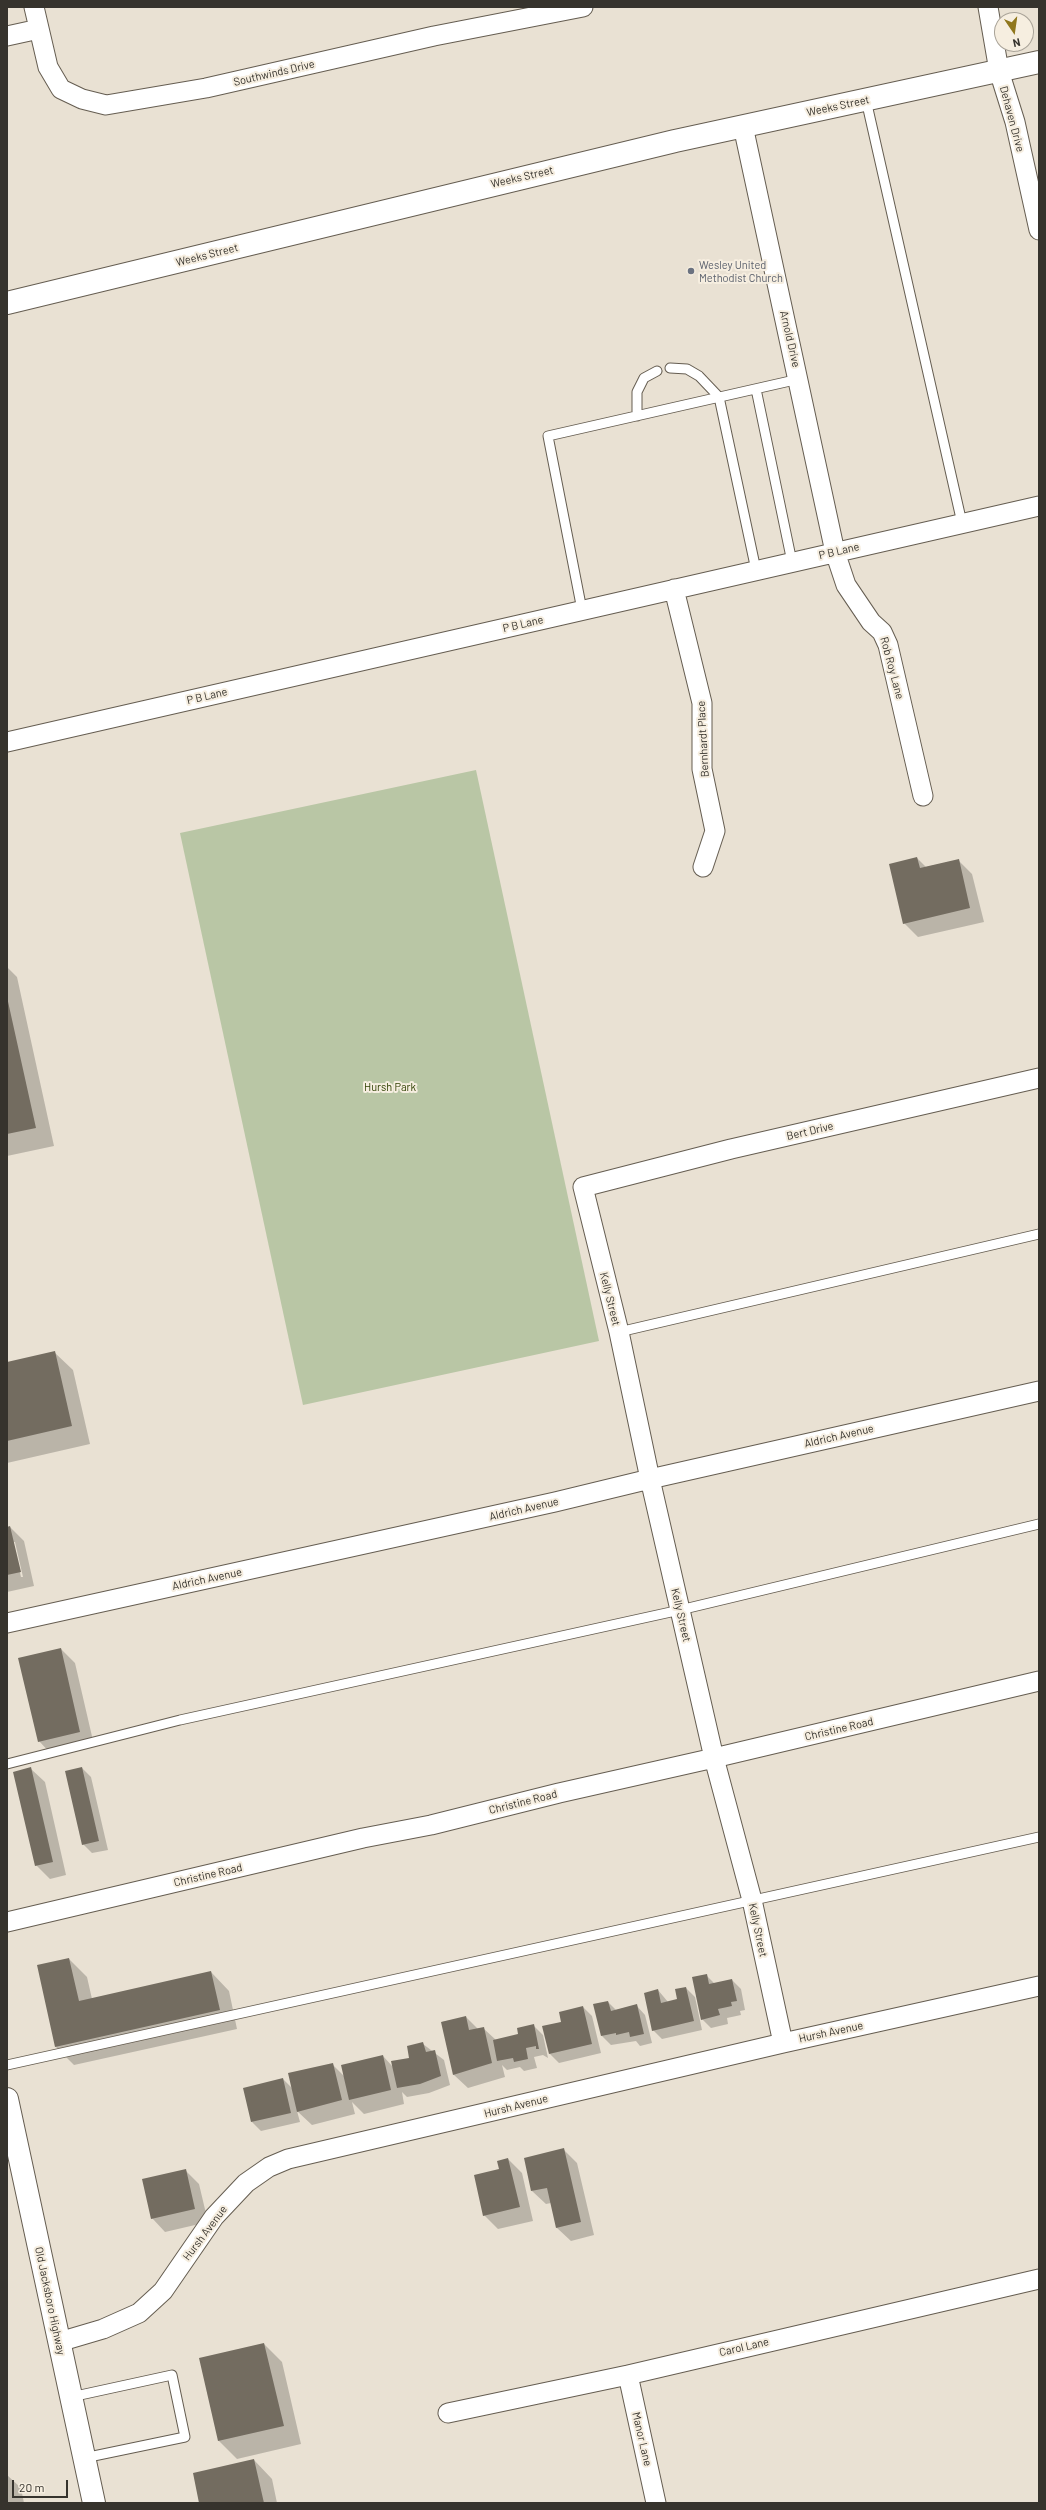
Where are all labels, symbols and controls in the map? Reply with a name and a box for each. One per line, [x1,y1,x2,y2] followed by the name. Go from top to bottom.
[994,12,1034,52] north arrow
[1012,36,1022,50] text: N
[232,57,316,89] street label: Southwinds Drive
[997,85,1027,153] street label: Dehaven Drive
[805,93,871,119] street label: Weeks Street
[489,163,555,191] street label: Weeks Street
[174,241,240,269] street label: Weeks Street
[699,258,783,284] place label: Wesley United Methodist Church
[686,266,696,276] marker: Wesley United Methodist Church
[777,309,803,369] street label: Arnold Drive
[817,540,861,562] street label: P B Lane
[501,613,545,635] street label: P B Lane
[877,635,907,701] street label: Rob Roy Lane
[185,685,229,707] street label: P B Lane
[694,700,712,778] street label: Bernhardt Place
[364,1080,416,1094] park label: Hursh Park
[785,1119,835,1143] street label: Bert Drive
[597,1271,623,1327] street label: Kelly Street
[803,1422,875,1450] street label: Aldrich Avenue
[488,1495,560,1523] street label: Aldrich Avenue
[171,1565,243,1593] street label: Aldrich Avenue
[668,1587,694,1643] street label: Kelly Street
[804,1715,874,1743] street label: Christine Road
[488,1787,558,1817] street label: Christine Road
[173,1861,243,1889] street label: Christine Road
[746,1902,770,1958] street label: Kelly Street
[798,2019,864,2045] street label: Hursh Avenue
[483,2092,549,2120] street label: Hursh Avenue
[180,2203,230,2263] street label: Hursh Avenue
[32,2246,68,2356] street label: Old Jacksboro Highway
[718,2335,770,2359] street label: Carol Lane
[629,2411,655,2467] street label: Manor Lane
[14,2472,70,2498] scale bar
[19,2480,45,2494] text: 20 m

